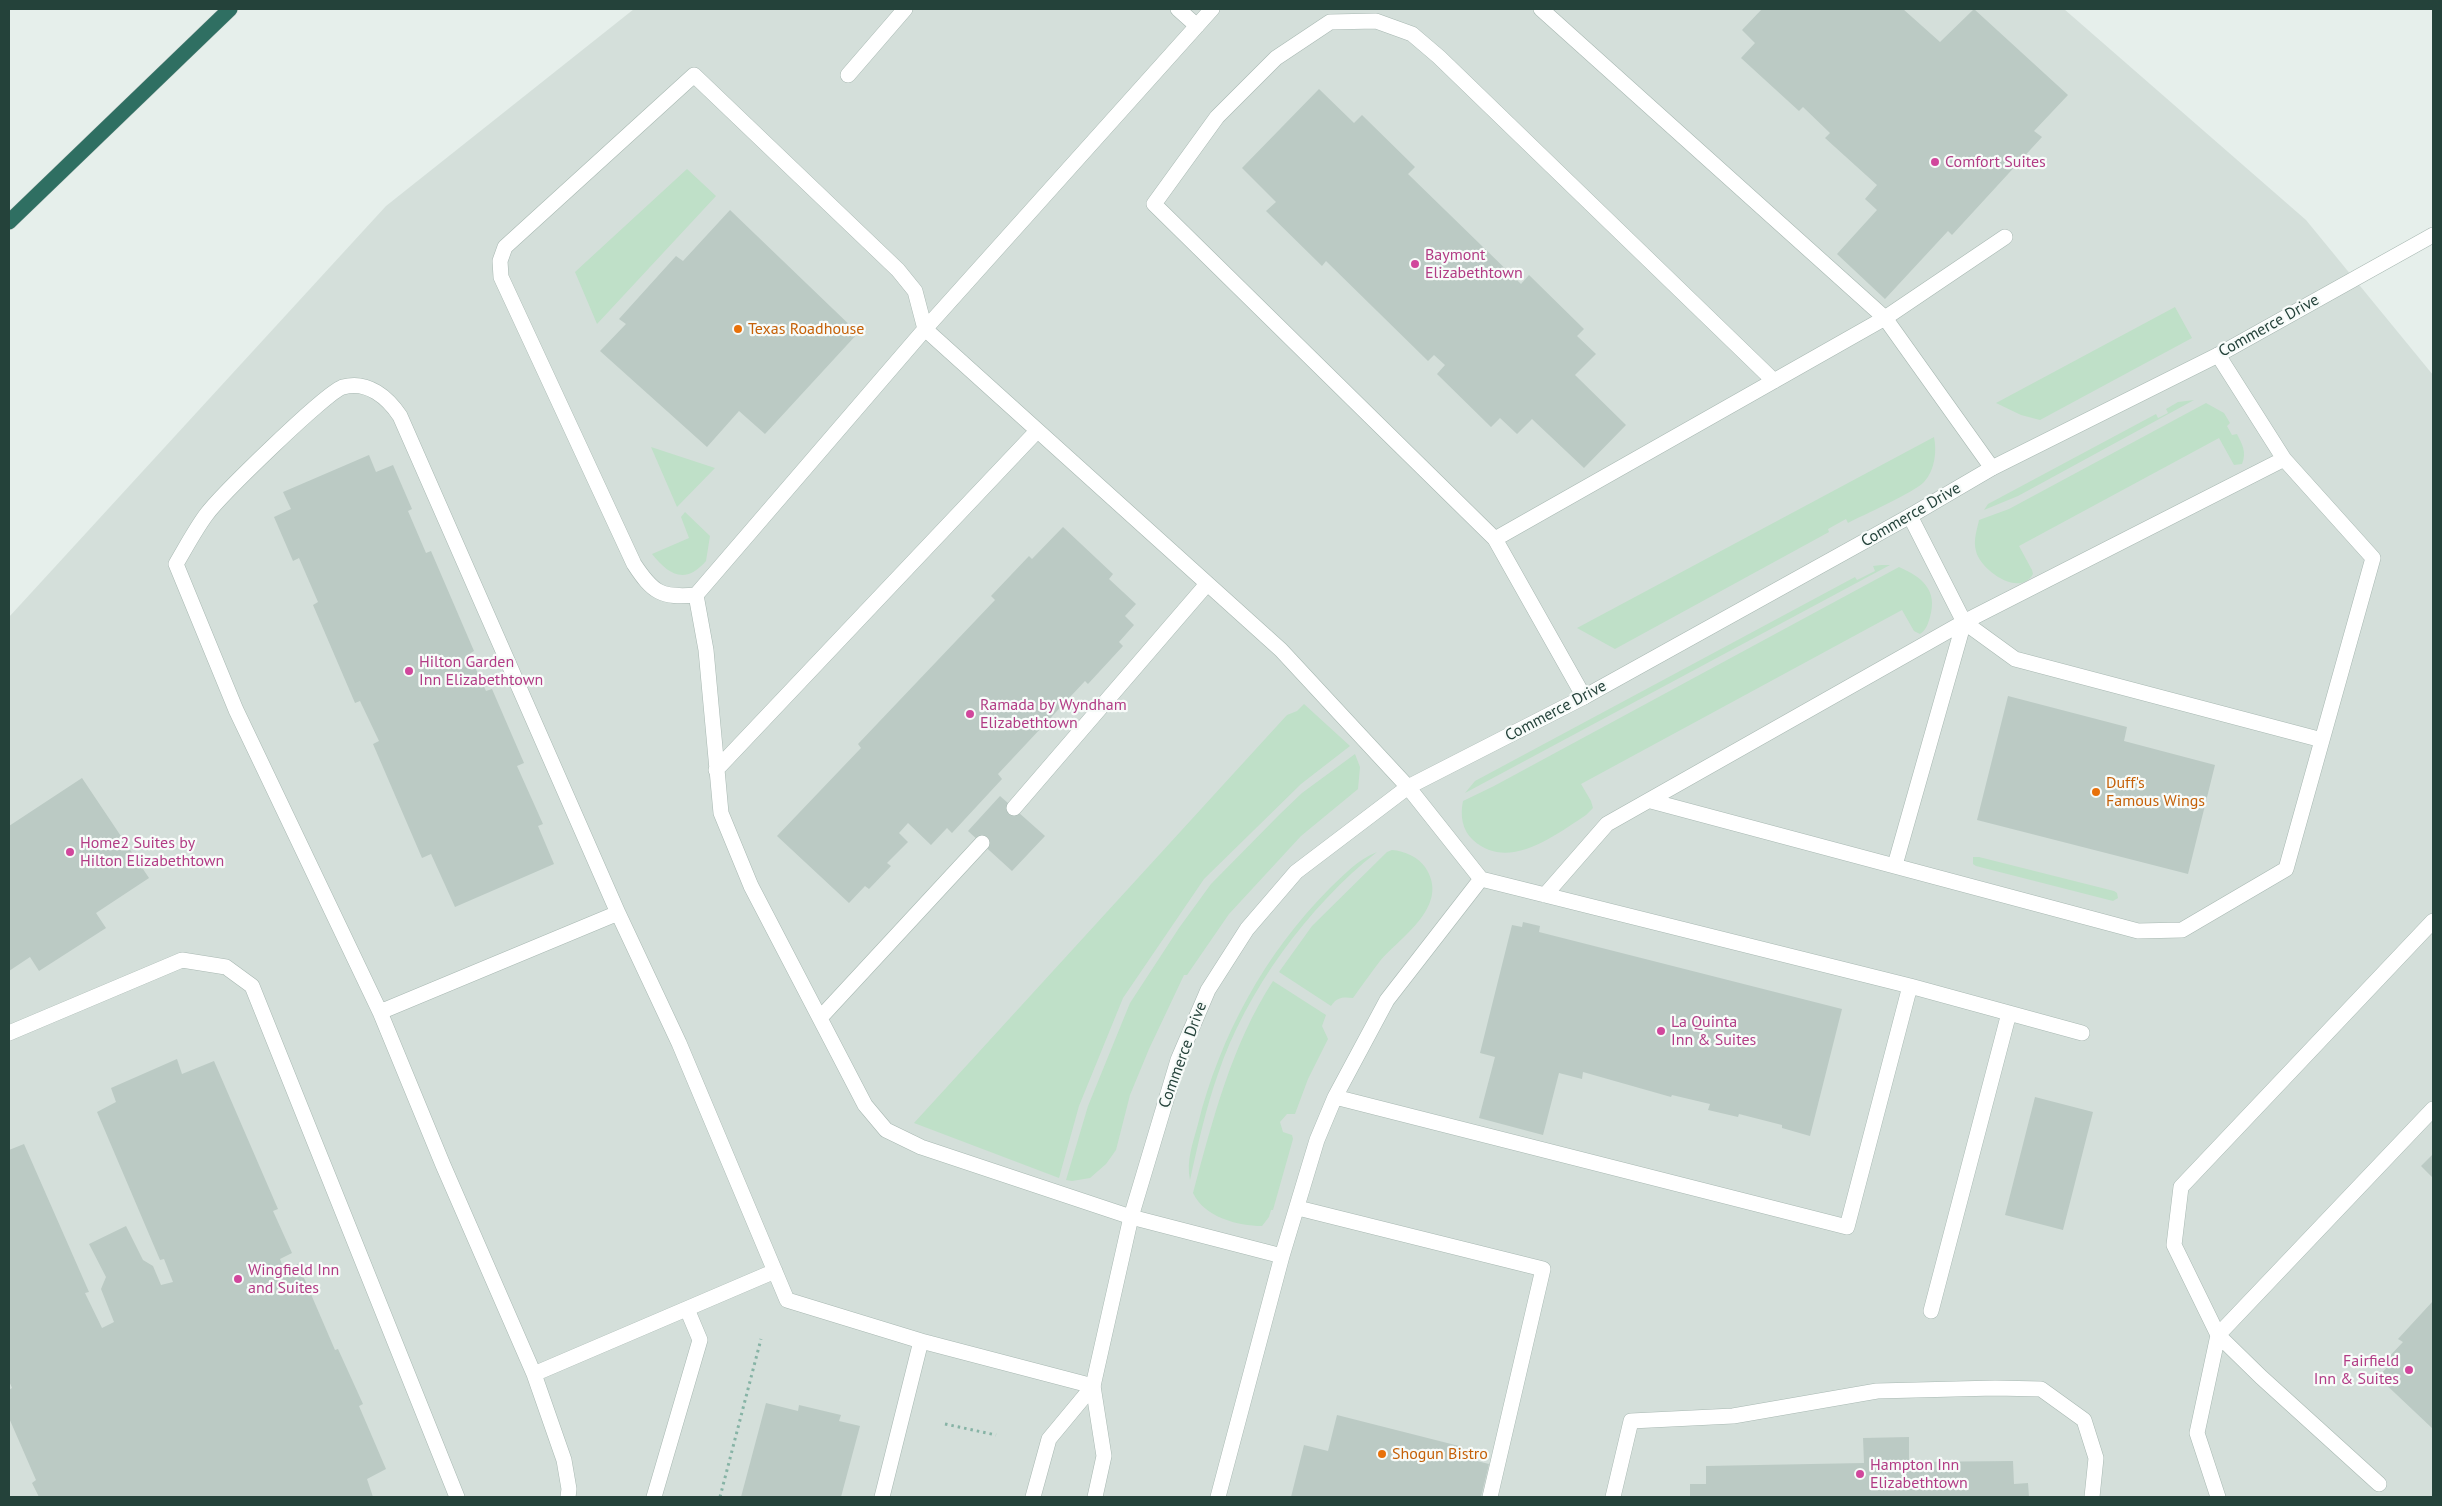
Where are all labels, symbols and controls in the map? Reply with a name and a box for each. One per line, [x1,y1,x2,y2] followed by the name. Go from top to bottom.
[1945,152,2046,172] place label: Comfort Suites
[1929,156,1941,168] marker: Comfort Suites
[1425,245,1523,283] place label: Baymont Elizabethtown
[1409,258,1421,270] marker: Baymont Elizabethtown
[2215,291,2323,361] street label: Commerce Drive
[748,319,864,339] place label: Texas Roadhouse
[732,323,744,335] marker: Texas Roadhouse
[1858,479,1964,551] street label: Commerce Drive
[419,652,543,690] place label: Hilton Garden Inn Elizabethtown
[403,665,415,677] marker: Hilton Garden Inn Elizabethtown
[1502,676,1610,746] street label: Commerce Drive
[980,695,1127,733] place label: Ramada by Wyndham Elizabethtown
[964,708,976,720] marker: Ramada by Wyndham Elizabethtown
[2106,773,2205,811] place label: Duff's Famous Wings
[2090,786,2102,798] marker: Duff's Famous Wings
[80,833,224,871] place label: Home2 Suites by Hilton Elizabethtown
[64,846,76,858] marker: Home2 Suites by Hilton Elizabethtown
[1155,999,1211,1111] street label: Commerce Drive
[1671,1012,1756,1050] place label: La Quinta Inn & Suites
[1655,1025,1667,1037] marker: La Quinta Inn & Suites
[248,1260,339,1298] place label: Wingfield Inn and Suites
[232,1273,244,1285] marker: Wingfield Inn and Suites
[2314,1351,2399,1389] place label: Fairfield Inn & Suites
[2403,1364,2415,1376] marker: Fairfield Inn & Suites
[1392,1444,1488,1464] place label: Shogun Bistro
[1376,1448,1388,1460] marker: Shogun Bistro
[1870,1455,1968,1493] place label: Hampton Inn Elizabethtown
[1854,1468,1866,1480] marker: Hampton Inn Elizabethtown

